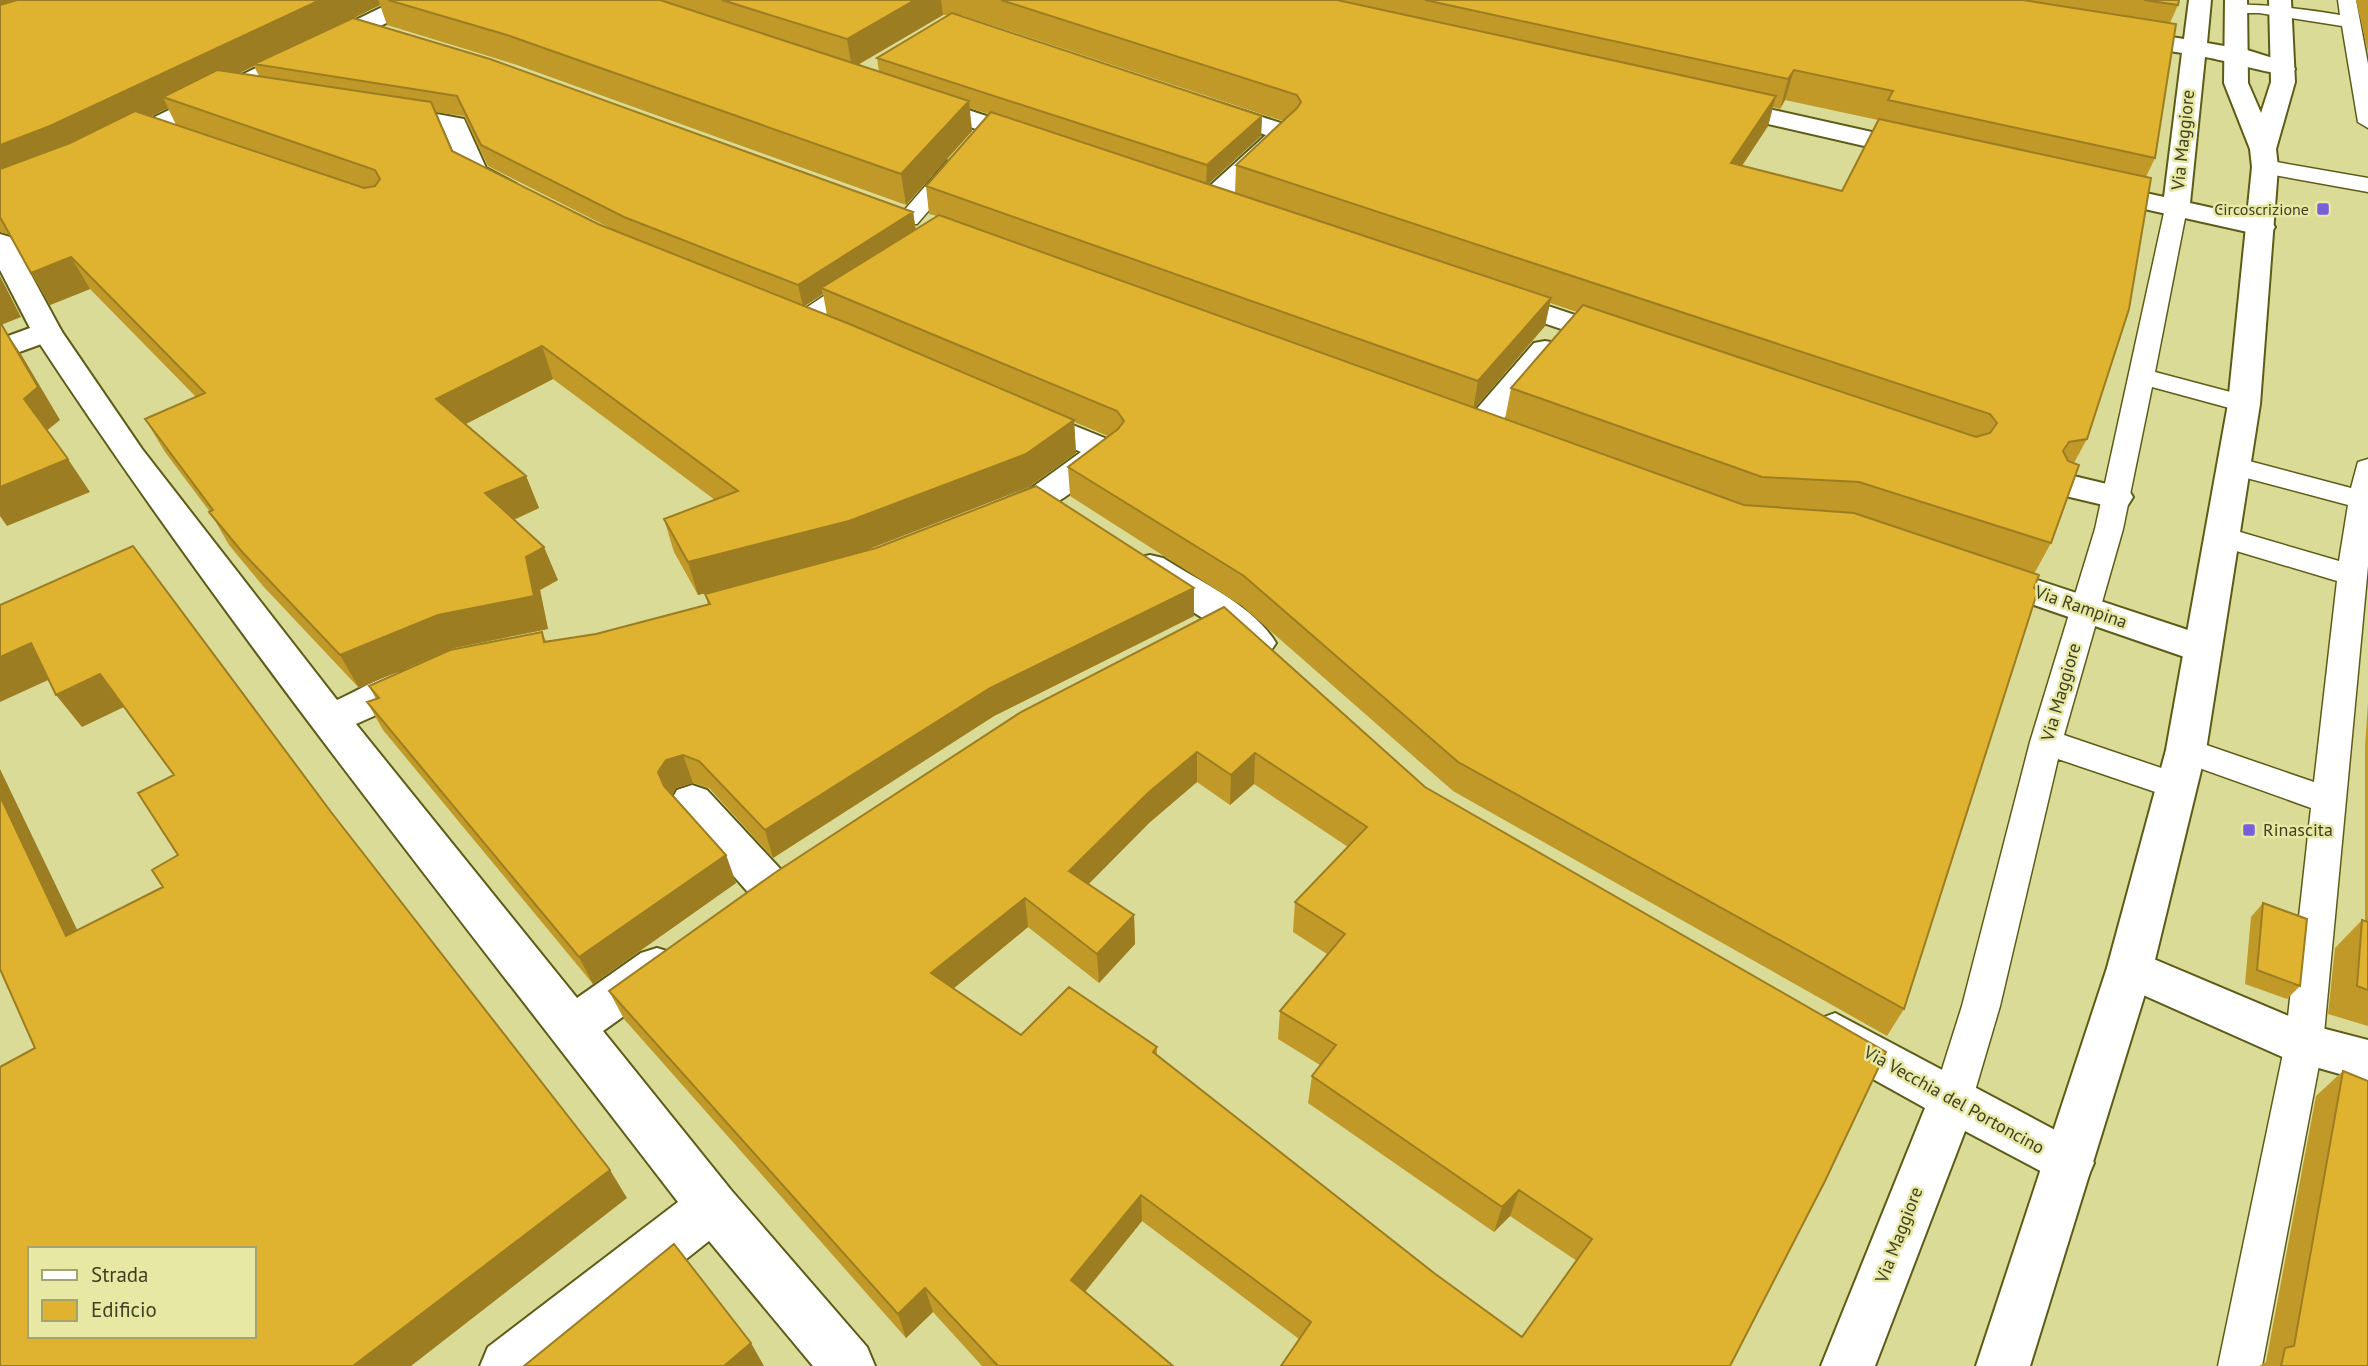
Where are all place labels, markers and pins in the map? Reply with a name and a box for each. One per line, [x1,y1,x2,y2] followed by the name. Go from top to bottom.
[2214,199,2309,219] place label: Circoscrizione
[2315,201,2331,217] marker: Circoscrizione
[2263,818,2333,841] place label: Rinascita
[2241,822,2257,838] marker: Rinascita

